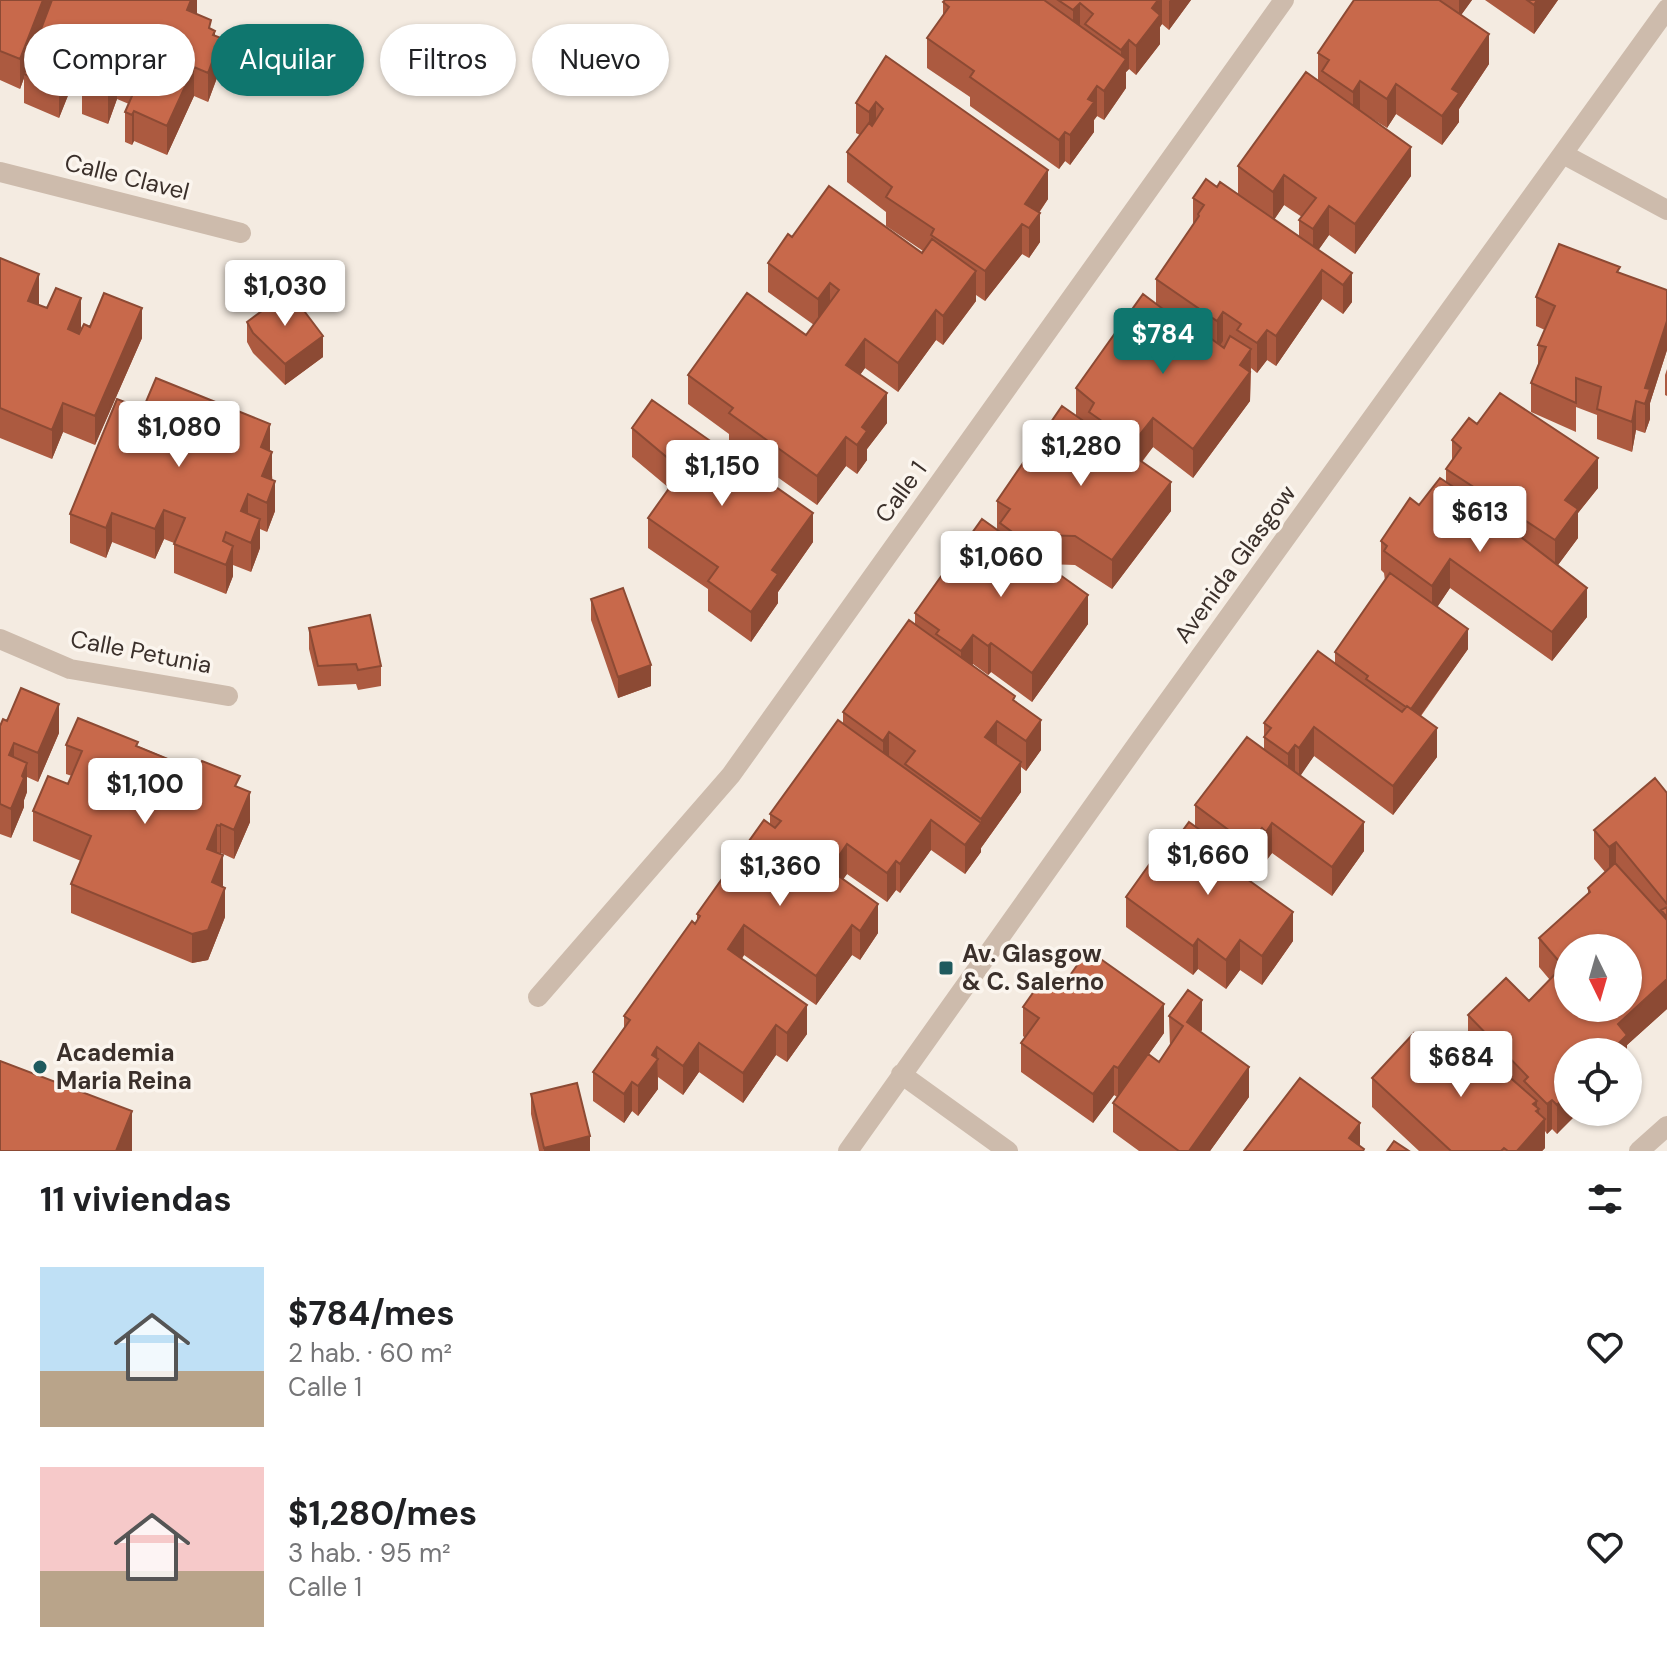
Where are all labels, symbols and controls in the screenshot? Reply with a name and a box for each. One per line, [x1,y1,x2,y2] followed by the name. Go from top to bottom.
[24,24,195,96] chip: Comprar
[211,24,364,96] chip: Alquilar
[380,24,516,96] chip: Filtros
[532,24,669,96] chip: Nuevo
[62,146,193,207] street label: Calle Clavel
[220,260,350,328] pin: $1,030
[243,269,327,303] text: $1,030
[1116,308,1210,376] pin: $784
[1132,317,1194,351] text: $784
[114,401,244,469] pin: $1,080
[137,410,221,444] text: $1,080
[1016,420,1146,488] pin: $1,280
[1040,429,1122,463] text: $1,280
[657,440,787,508] pin: $1,150
[684,449,760,483] text: $1,150
[868,455,933,529] street label: Calle 1
[1167,479,1302,649] street label: Avenida Glasgow
[1433,486,1527,554] pin: $613
[1451,495,1509,529] text: $613
[936,531,1066,599] pin: $1,060
[959,540,1043,574] text: $1,060
[68,623,214,680] street label: Calle Petunia
[80,758,210,826] pin: $1,100
[106,767,184,801] text: $1,100
[1143,829,1273,897] pin: $1,660
[1167,838,1249,872] text: $1,660
[715,840,845,908] pin: $1,360
[739,849,821,883] text: $1,360
[1554,934,1642,1022] north arrow
[1554,934,1642,1126] map controls
[962,938,1104,997] place label: Av. Glasgow & C. Salerno
[937,959,955,977] marker: Av. Glasgow & C. Salerno
[1414,1031,1508,1099] pin: $684
[56,1037,192,1096] place label: Academia Maria Reina
[1554,1038,1642,1126] button: locate
[1428,1040,1494,1074] text: $684
[31,1058,49,1076] marker: Academia Maria Reina
[40,1177,232,1222] text: 11 viviendas
[1583,1177,1627,1221] icon: filters
[288,1291,455,1336] text: $784/mes
[104,1299,200,1395] icon: home
[1583,1325,1627,1369] icon: heart
[288,1336,452,1370] text: 2 hab. · 60 m²
[288,1370,362,1404] text: Calle 1
[288,1491,477,1536] text: $1,280/mes
[104,1499,200,1595] icon: home
[1583,1525,1627,1569] icon: heart
[288,1536,451,1570] text: 3 hab. · 95 m²
[288,1570,362,1604] text: Calle 1

